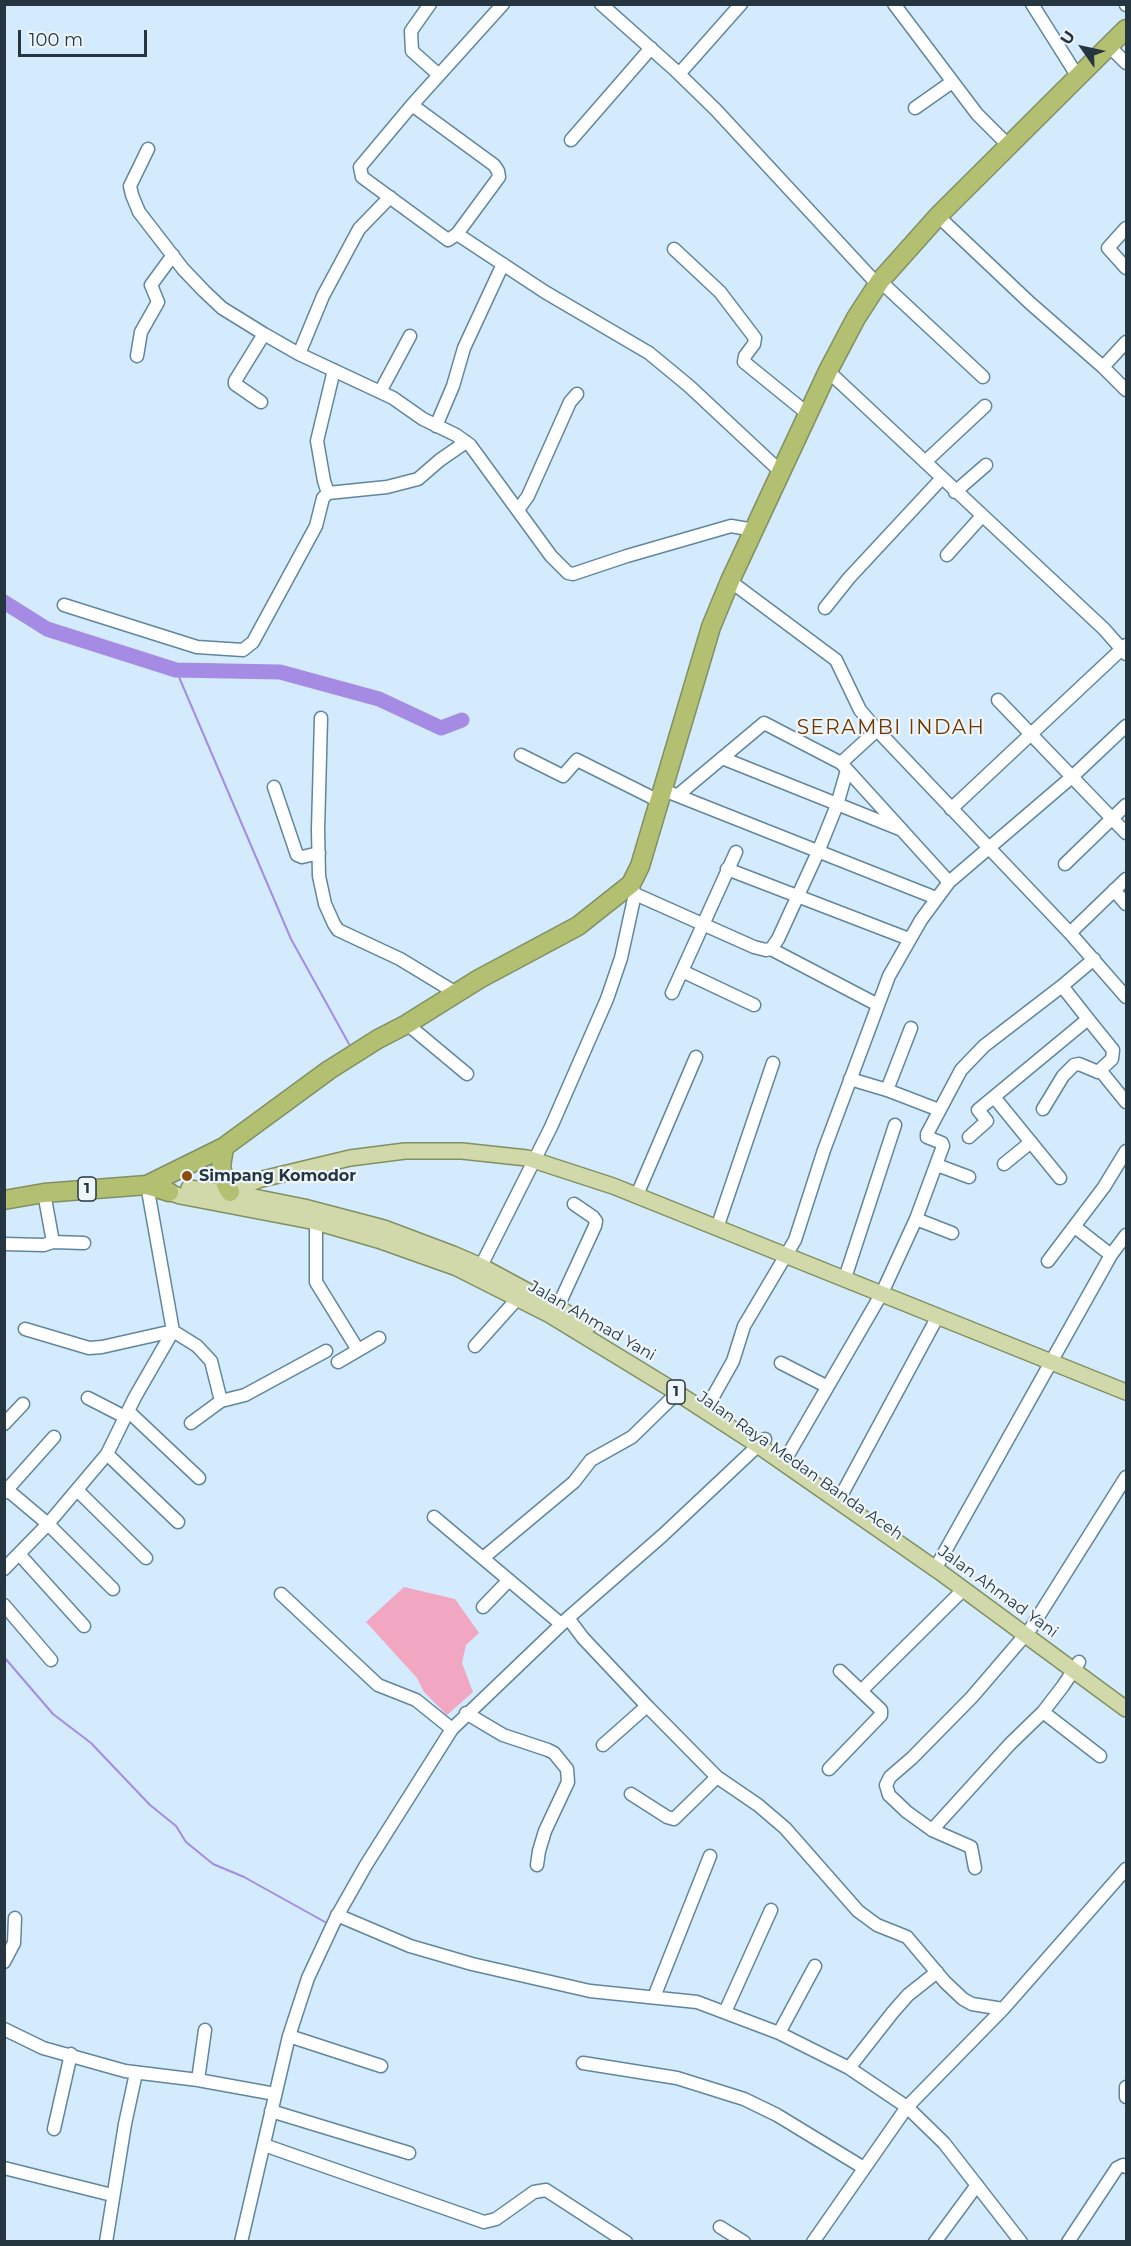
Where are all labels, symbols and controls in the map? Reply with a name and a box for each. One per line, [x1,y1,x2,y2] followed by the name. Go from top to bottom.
[21,18,150,56] scale bar
[1053,18,1113,78] north arrow
[1056,27,1079,48] text: U
[29,29,83,51] text: 100 m
[797,716,985,740] district label: SERAMBI INDAH
[199,1166,356,1186] place label: Simpang Komodor
[180,1169,194,1183] marker: Simpang Komodor
[78,1177,96,1201] road number: 1
[525,1277,659,1365] street label: Jalan Ahmad Yani
[667,1380,685,1404] road number: 1
[693,1387,907,1545] street label: Jalan Raya Medan Banda Aceh
[934,1542,1062,1642] street label: Jalan Ahmad Yani

